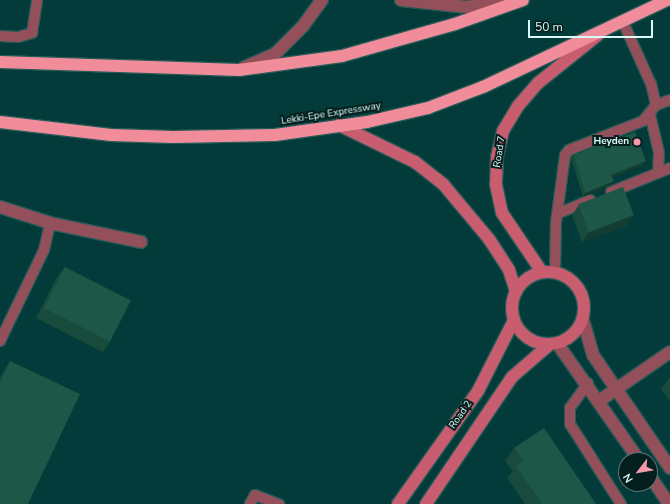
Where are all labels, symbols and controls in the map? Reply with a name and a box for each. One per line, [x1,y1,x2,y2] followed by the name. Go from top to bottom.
[530,12,655,38] scale bar
[535,19,563,35] text: 50 m
[280,100,382,128] street label: Lekki-Epe Expressway
[492,135,508,169] street label: Road 7
[594,136,629,148] place label: Heyden
[632,137,642,147] marker: Heyden
[447,399,475,431] street label: Road 2
[618,452,658,492] north arrow
[620,471,637,485] text: N

